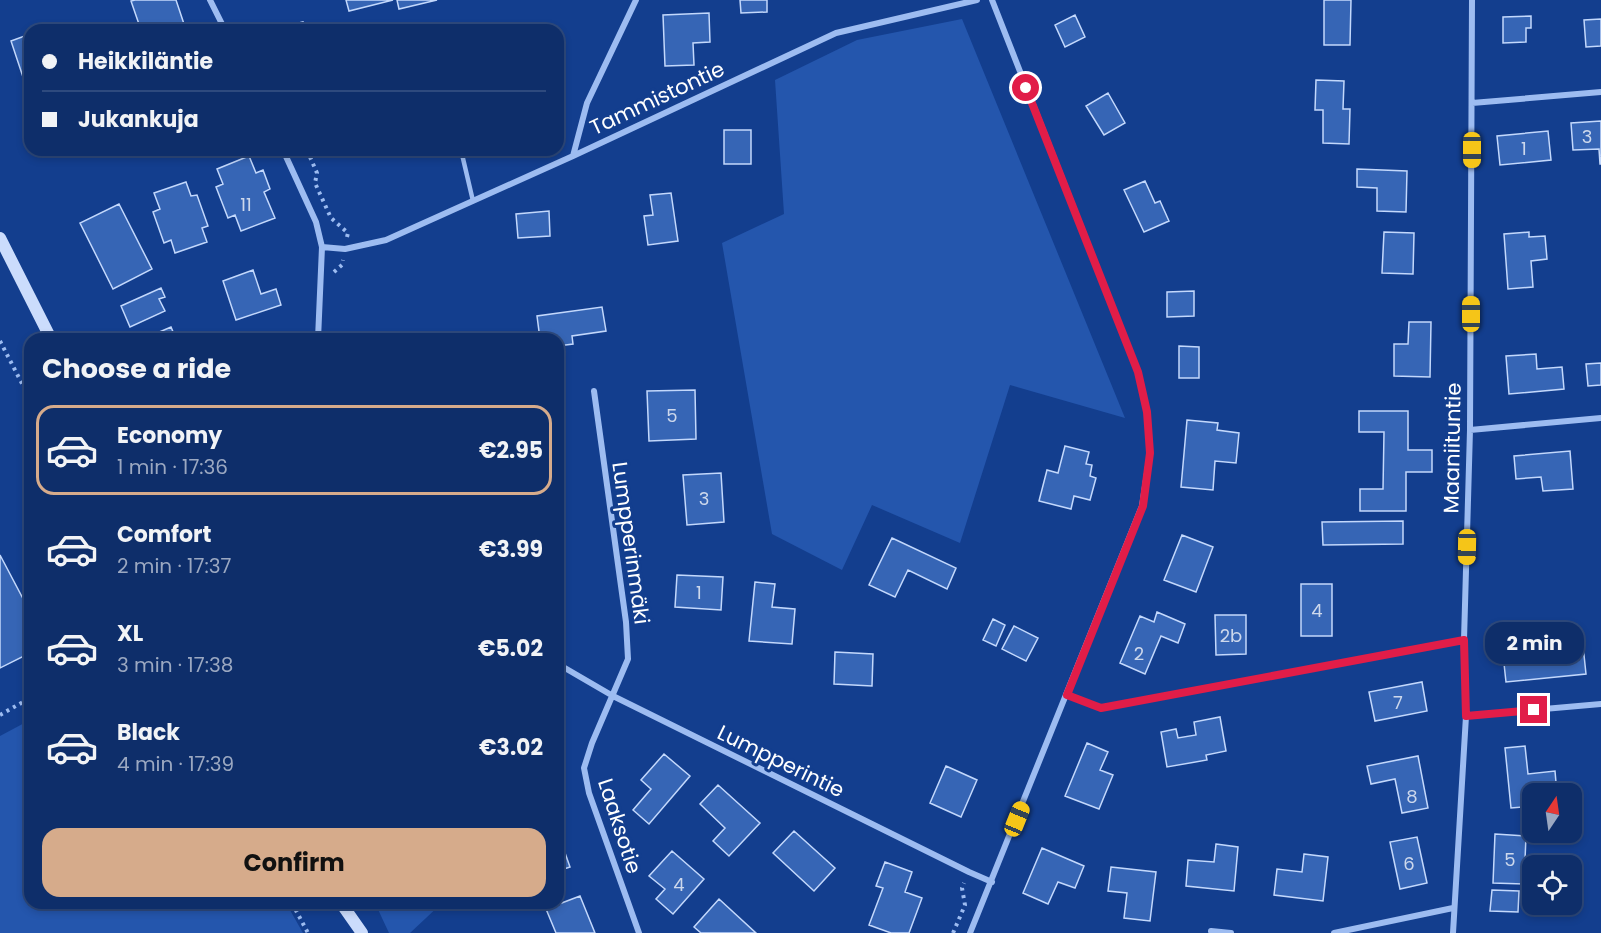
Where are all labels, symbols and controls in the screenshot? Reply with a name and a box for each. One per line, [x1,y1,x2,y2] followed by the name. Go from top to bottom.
[78,46,213,77] text: Heikkiläntie
[585,54,729,142] street label: Tammistontie
[1012,74,1039,101] route start
[78,104,199,135] text: Jukankuja
[1582,124,1592,149] house number: 3
[1463,132,1481,168] car
[1521,136,1527,161] house number: 1
[240,192,252,217] house number: 11
[1462,296,1480,332] car
[42,350,231,387] text: Choose a ride
[1436,382,1468,514] street label: Maaniituntie
[666,403,678,428] house number: 5
[117,420,222,451] text: Economy
[45,423,99,477] icon: car
[479,435,543,466] text: €2.95
[117,453,228,481] text: 1 min · 17:36
[605,460,657,626] street label: Lumpperinmäki
[699,486,709,511] house number: 3
[117,519,211,550] text: Comfort
[45,522,99,576] icon: car
[1458,529,1476,565] car
[479,534,543,565] text: €3.99
[117,552,231,580] text: 2 min · 17:37
[696,580,702,605] house number: 1
[1311,598,1323,623] house number: 4
[117,618,143,649] text: XL
[45,621,99,675] icon: car
[1220,623,1242,648] house number: 2b
[1484,623,1583,665] callout: 2 min
[1506,629,1563,657] text: 2 min
[478,633,543,664] text: €5.02
[1134,641,1144,666] house number: 2
[117,651,233,679] text: 3 min · 17:38
[1393,690,1403,715] house number: 7
[1520,696,1547,723] route end
[117,717,180,748] text: Black
[713,718,849,804] street label: Lumpperintie
[45,720,99,774] icon: car
[479,732,543,763] text: €3.02
[117,750,234,778] text: 4 min · 17:39
[591,775,649,877] street label: Laaksotie
[1522,783,1582,843] north arrow
[1522,783,1582,915] map controls
[1406,784,1418,809] house number: 8
[1002,799,1032,839] car
[42,828,546,897] button: Confirm
[1504,847,1516,872] house number: 5
[1403,851,1415,876] house number: 6
[1522,855,1582,915] button: locate
[673,872,685,897] house number: 4

